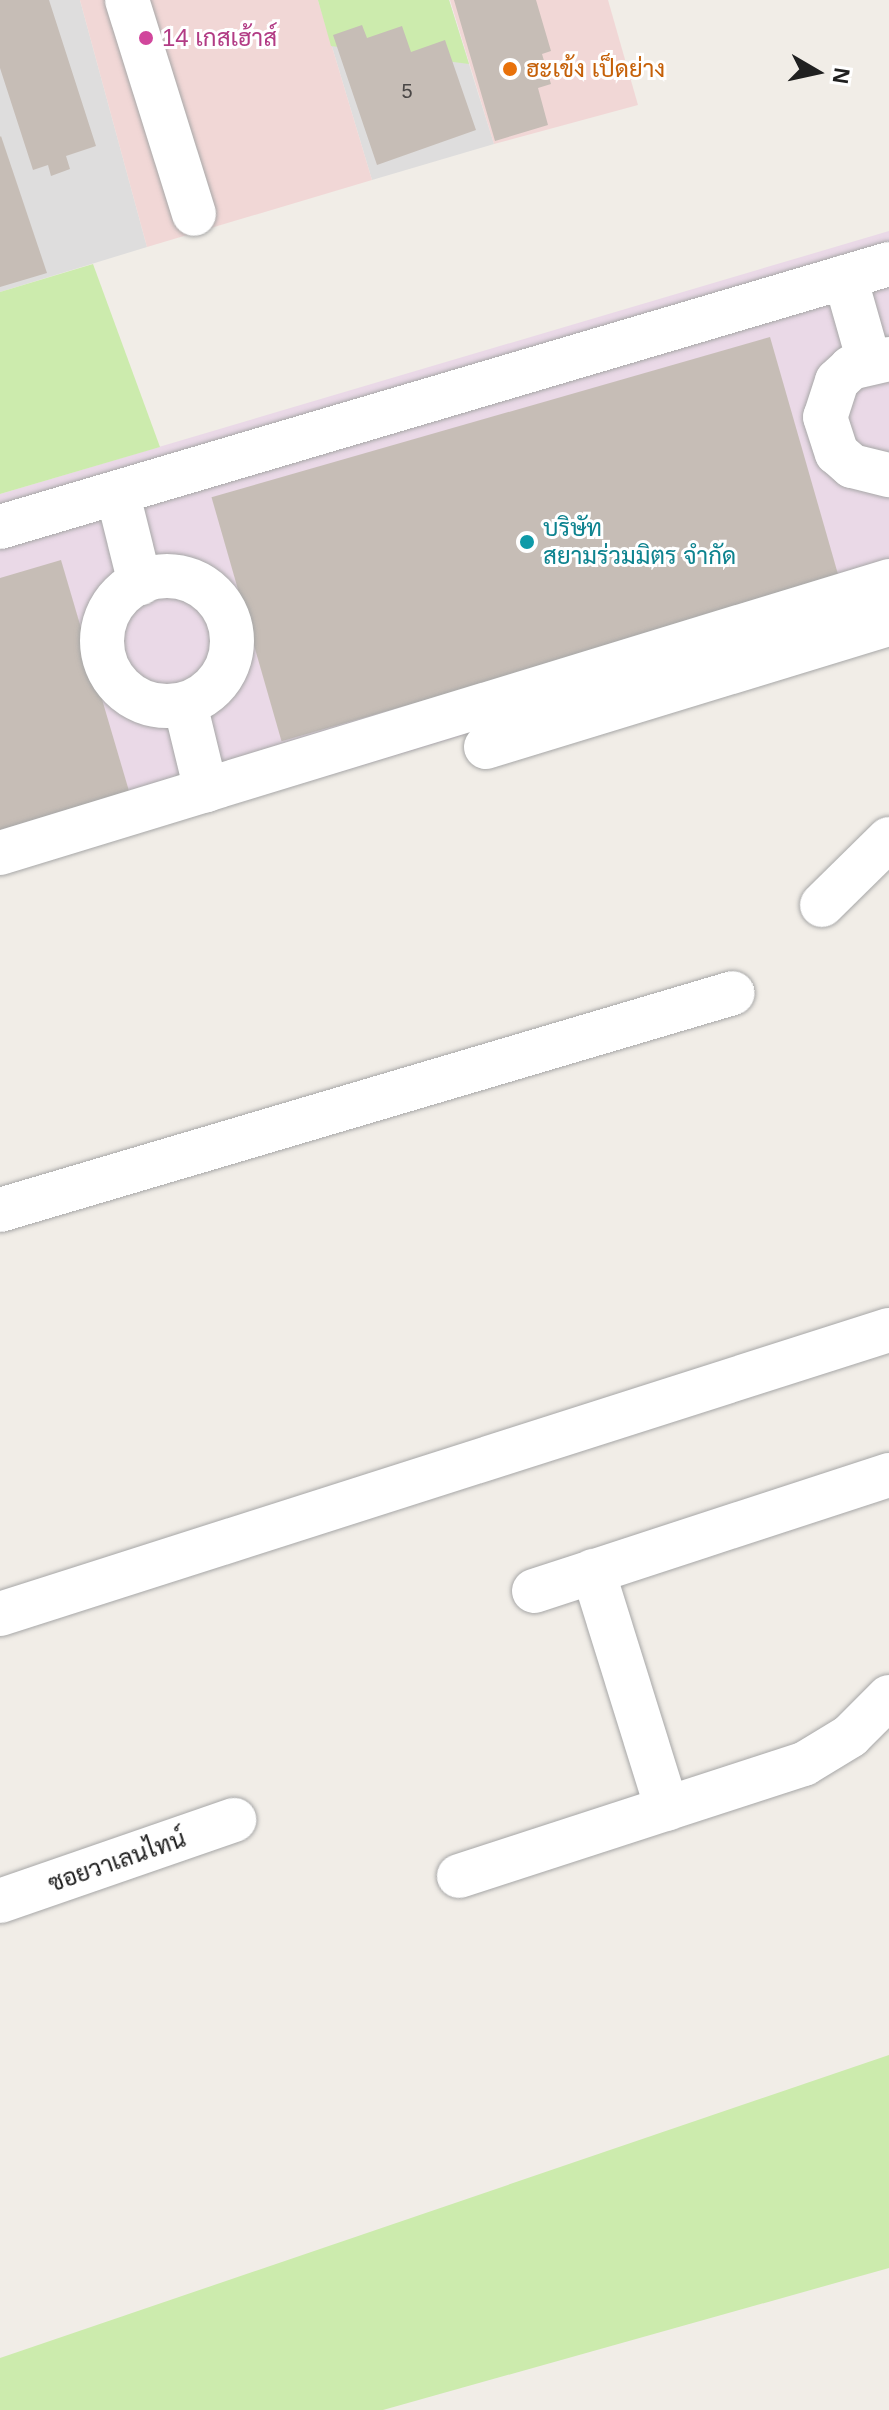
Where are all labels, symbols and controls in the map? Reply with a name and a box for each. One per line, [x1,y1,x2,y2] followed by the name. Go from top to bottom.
[162,24,277,52] place label: 14 เกสเฮ้าส์
[137,29,155,47] marker: 14 เกสเฮ้าส์
[777,32,857,112] north arrow
[526,55,665,83] place label: ฮะเข้ง เป็ดย่าง
[501,60,519,78] marker: ฮะเข้ง เป็ดย่าง
[828,66,855,86] text: N
[401,79,413,103] house number: 5
[543,514,736,570] place label: บริษัท สยามร่วมมิตร จำกัด
[518,533,536,551] marker: บริษัท สยามร่วมมิตร จำกัด
[44,1824,190,1898] street label: ซอยวาเลนไทน์

